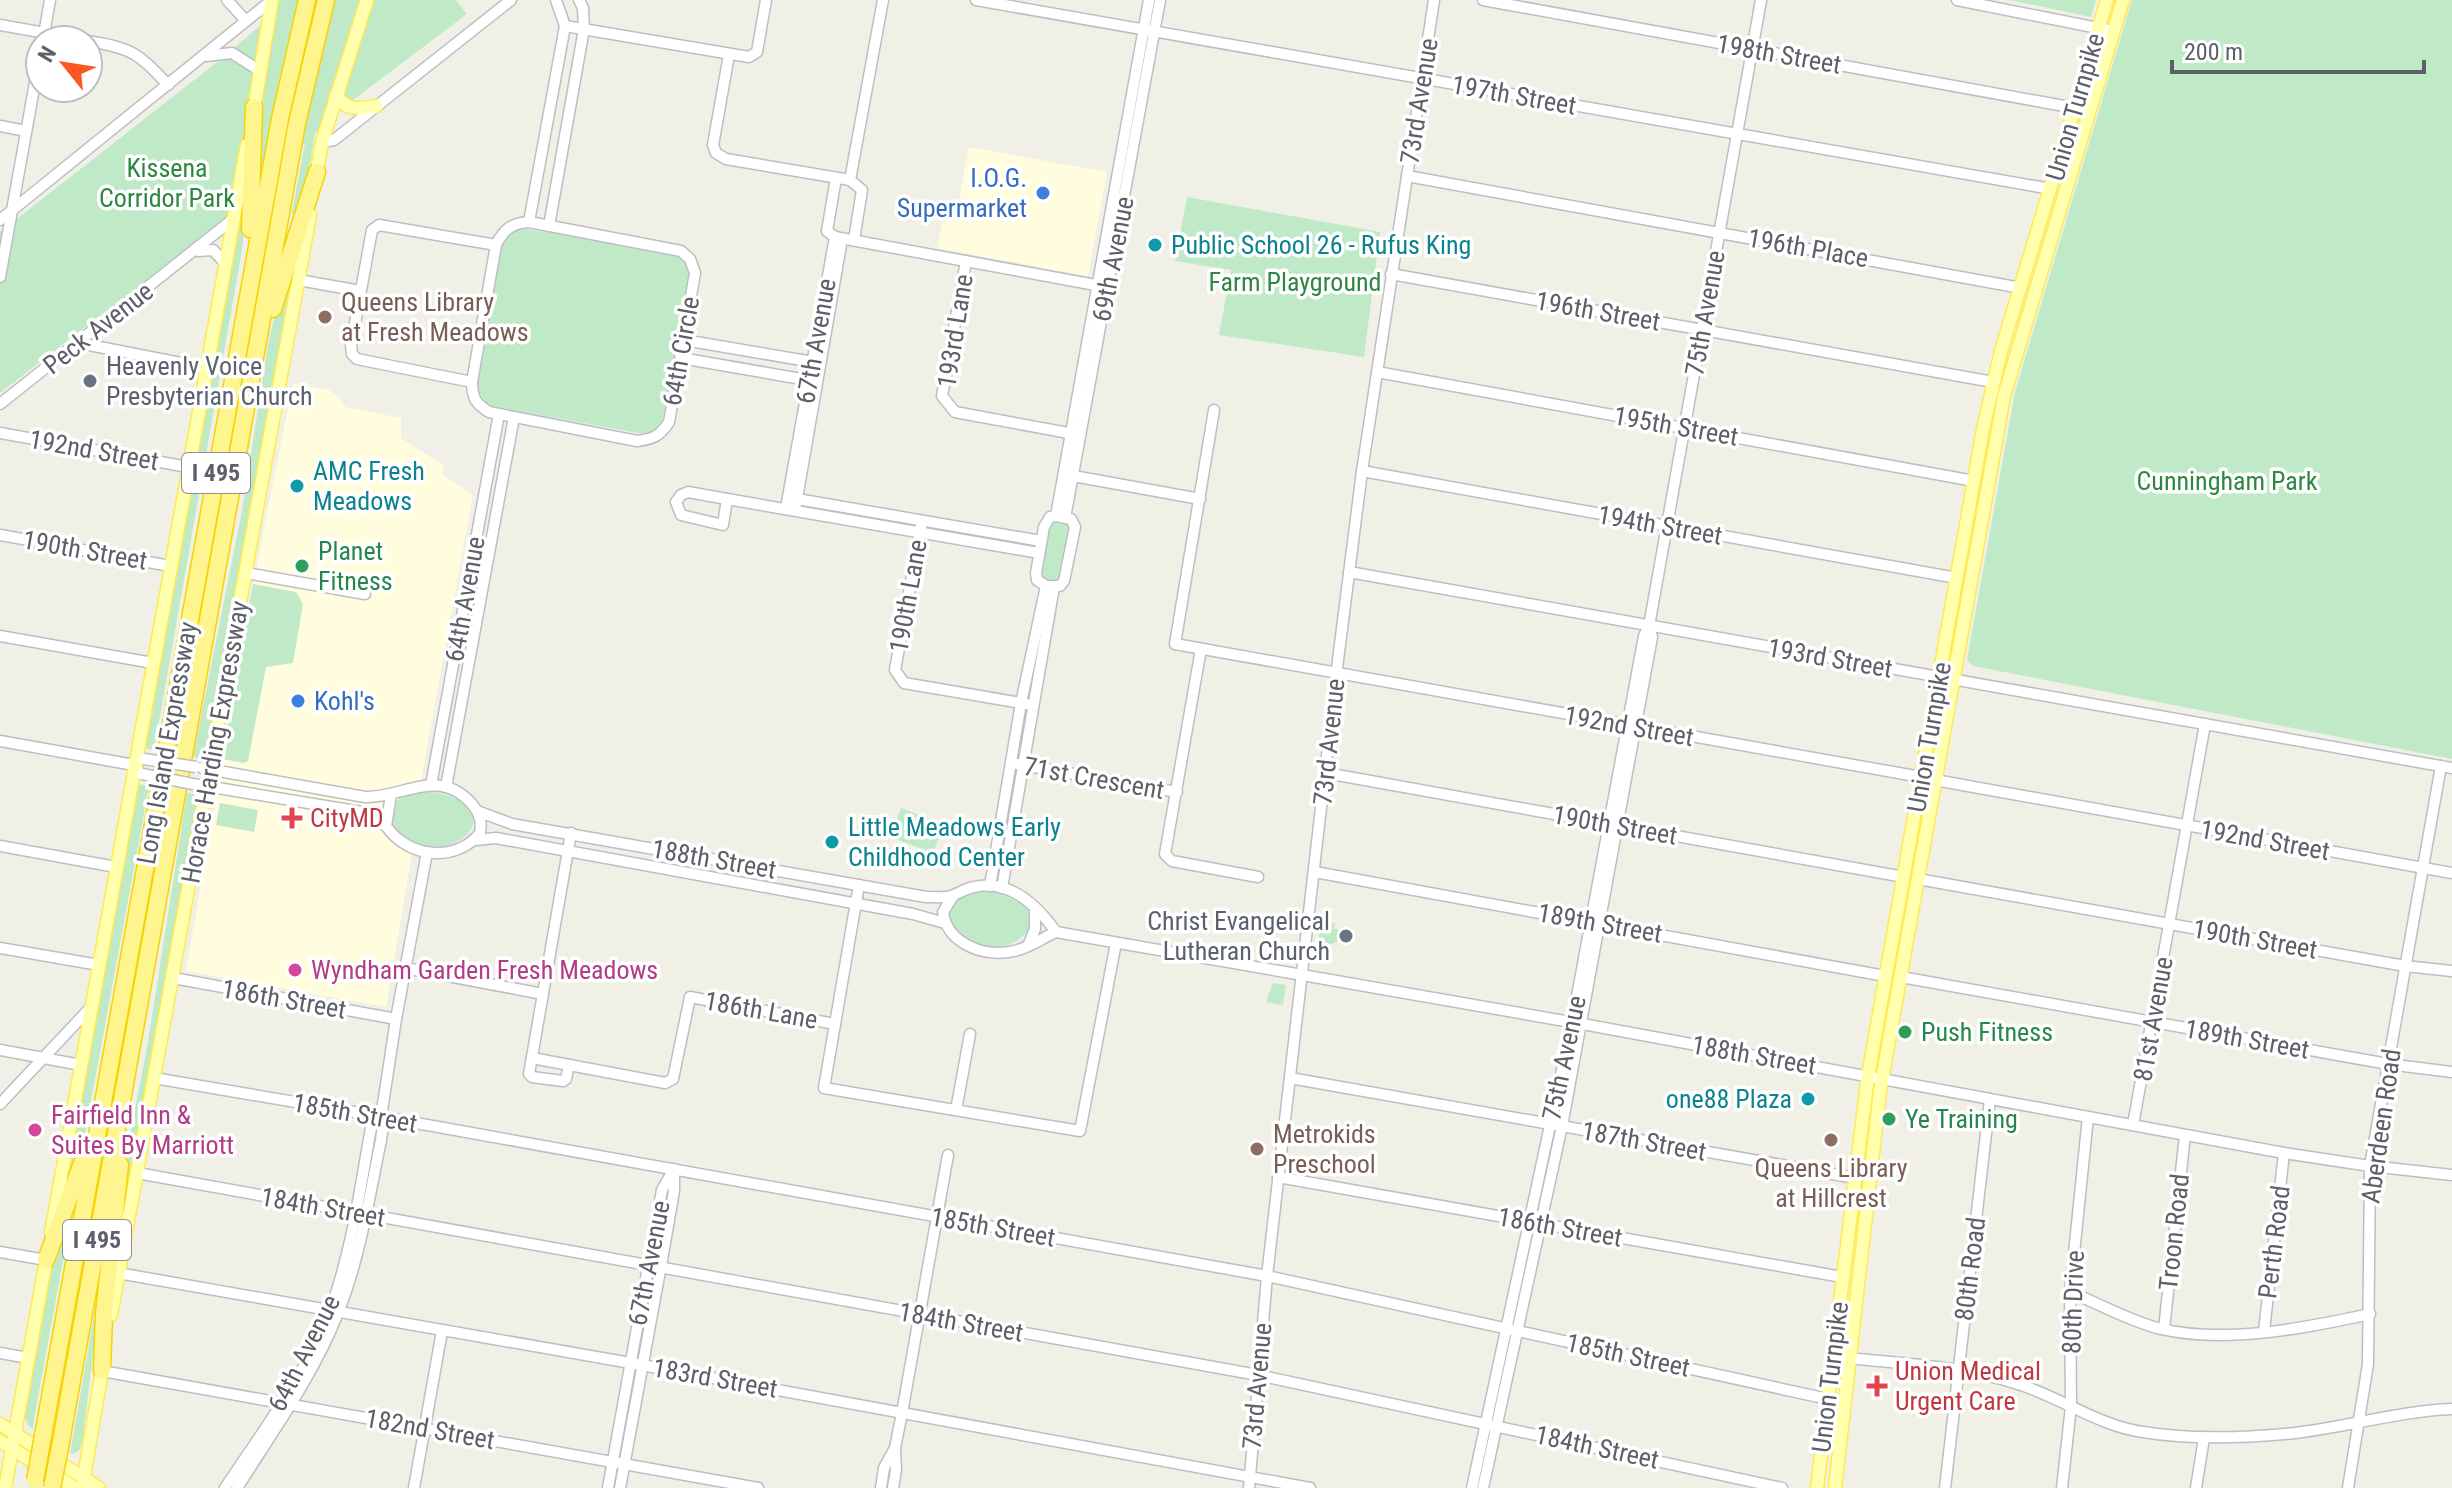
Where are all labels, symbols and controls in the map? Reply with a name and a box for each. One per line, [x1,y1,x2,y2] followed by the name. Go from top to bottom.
[24,24,104,104] north arrow
[2172,24,2424,74] scale bar
[1715,28,1843,80] street label: 198th Street
[2040,30,2110,184] street label: Union Turnpike
[1394,36,1444,166] street label: 73rd Avenue
[2184,38,2243,66] text: 200 m
[33,42,61,66] text: N
[1450,69,1578,121] street label: 197th Street
[99,153,235,213] park label: Kissena Corridor Park
[897,163,1027,223] place label: I.O.G. Supermarket
[1034,184,1052,202] marker: I.O.G. Supermarket
[1086,194,1140,324] street label: 69th Avenue
[1745,223,1871,273] street label: 196th Place
[1171,230,1471,260] place label: Public School 26 - Rufus King
[1146,236,1164,254] marker: Public School 26 - Rufus King
[1679,248,1731,378] street label: 75th Avenue
[1209,267,1381,297] park label: Farm Playground
[931,272,979,390] street label: 193rd Lane
[37,276,159,380] street label: Peck Avenue
[790,276,842,406] street label: 67th Avenue
[1534,285,1662,337] street label: 196th Street
[341,287,529,347] place label: Queens Library at Fresh Meadows
[657,294,705,408] street label: 64th Circle
[316,308,334,326] marker: Queens Library at Fresh Meadows
[106,351,313,411] place label: Heavenly Voice Presbyterian Church
[81,372,99,390] marker: Heavenly Voice Presbyterian Church
[1612,400,1740,452] street label: 195th Street
[27,424,161,476] street label: 192nd Street
[182,453,250,493] road number: I 495
[313,456,425,516] place label: AMC Fresh Meadows
[2137,466,2318,496] park label: Cunningham Park
[288,477,306,495] marker: AMC Fresh Meadows
[1596,499,1724,551] street label: 194th Street
[21,524,149,576] street label: 190th Street
[439,534,491,664] street label: 64th Avenue
[318,536,393,596] place label: Planet Fitness
[883,537,933,655] street label: 190th Lane
[293,557,311,575] marker: Planet Fitness
[175,598,255,886] street label: Horace Harding Expressway
[131,619,203,867] street label: Long Island Expressway
[1765,632,1895,684] street label: 193rd Street
[1901,659,1957,815] street label: Union Turnpike
[1307,677,1351,807] street label: 73rd Avenue
[314,686,375,716] place label: Kohl's
[289,692,307,710] marker: Kohl's
[1562,700,1696,752] street label: 192nd Street
[1021,751,1167,805] street label: 71st Crescent
[1551,799,1679,851] street label: 190th Street
[310,803,384,833] place label: CityMD
[281,807,303,829] marker: CityMD
[848,812,1061,872] place label: Little Meadows Early Childhood Center
[2198,814,2332,866] street label: 192nd Street
[650,833,778,885] street label: 188th Street
[823,833,841,851] marker: Little Meadows Early Childhood Center
[1536,897,1664,949] street label: 189th Street
[1147,906,1330,966] place label: Christ Evangelical Lutheran Church
[2191,913,2319,965] street label: 190th Street
[1337,927,1355,945] marker: Christ Evangelical Lutheran Church
[2127,954,2179,1084] street label: 81st Avenue
[311,955,658,985] place label: Wyndham Garden Fresh Meadows
[286,961,304,979] marker: Wyndham Garden Fresh Meadows
[220,973,348,1025] street label: 186th Street
[702,985,820,1035] street label: 186th Lane
[1536,993,1592,1123] street label: 75th Avenue
[2183,1013,2311,1065] street label: 189th Street
[1921,1017,2053,1047] place label: Push Fitness
[1896,1023,1914,1041] marker: Push Fitness
[1690,1029,1818,1081] street label: 188th Street
[2355,1047,2407,1205] street label: Aberdeen Road
[1666,1084,1792,1114] place label: one88 Plaza
[291,1087,419,1139] street label: 185th Street
[1799,1090,1817,1108] marker: one88 Plaza
[51,1100,234,1160] place label: Fairfield Inn & Suites By Marriott
[1905,1104,2018,1134] place label: Ye Training
[1880,1110,1898,1128] marker: Ye Training
[1580,1115,1708,1167] street label: 187th Street
[1273,1119,1376,1179] place label: Metrokids Preschool
[26,1121,44,1139] marker: Fairfield Inn & Suites By Marriott
[1822,1131,1840,1149] marker: Queens Library at Hillcrest
[1248,1140,1266,1158] marker: Metrokids Preschool
[1755,1153,1908,1213] place label: Queens Library at Hillcrest
[2153,1172,2195,1292] street label: Troon Road
[259,1181,387,1233] street label: 184th Street
[2252,1184,2296,1300] street label: Perth Road
[622,1198,676,1328] street label: 67th Avenue
[929,1201,1057,1253] street label: 185th Street
[1496,1201,1624,1253] street label: 186th Street
[1949,1216,1991,1322] street label: 80th Road
[63,1220,131,1260] road number: I 495
[2056,1250,2090,1354] street label: 80th Drive
[262,1290,346,1416] street label: 64th Avenue
[897,1296,1025,1348] street label: 184th Street
[1806,1300,1854,1454] street label: Union Turnpike
[1237,1321,1277,1451] street label: 73rd Avenue
[1563,1327,1693,1383] street label: 185th Street
[650,1352,780,1404] street label: 183rd Street
[1895,1356,2041,1416] place label: Union Medical Urgent Care
[1866,1375,1888,1397] marker: Union Medical Urgent Care
[363,1403,497,1455] street label: 182nd Street
[1532,1419,1662,1475] street label: 184th Street

